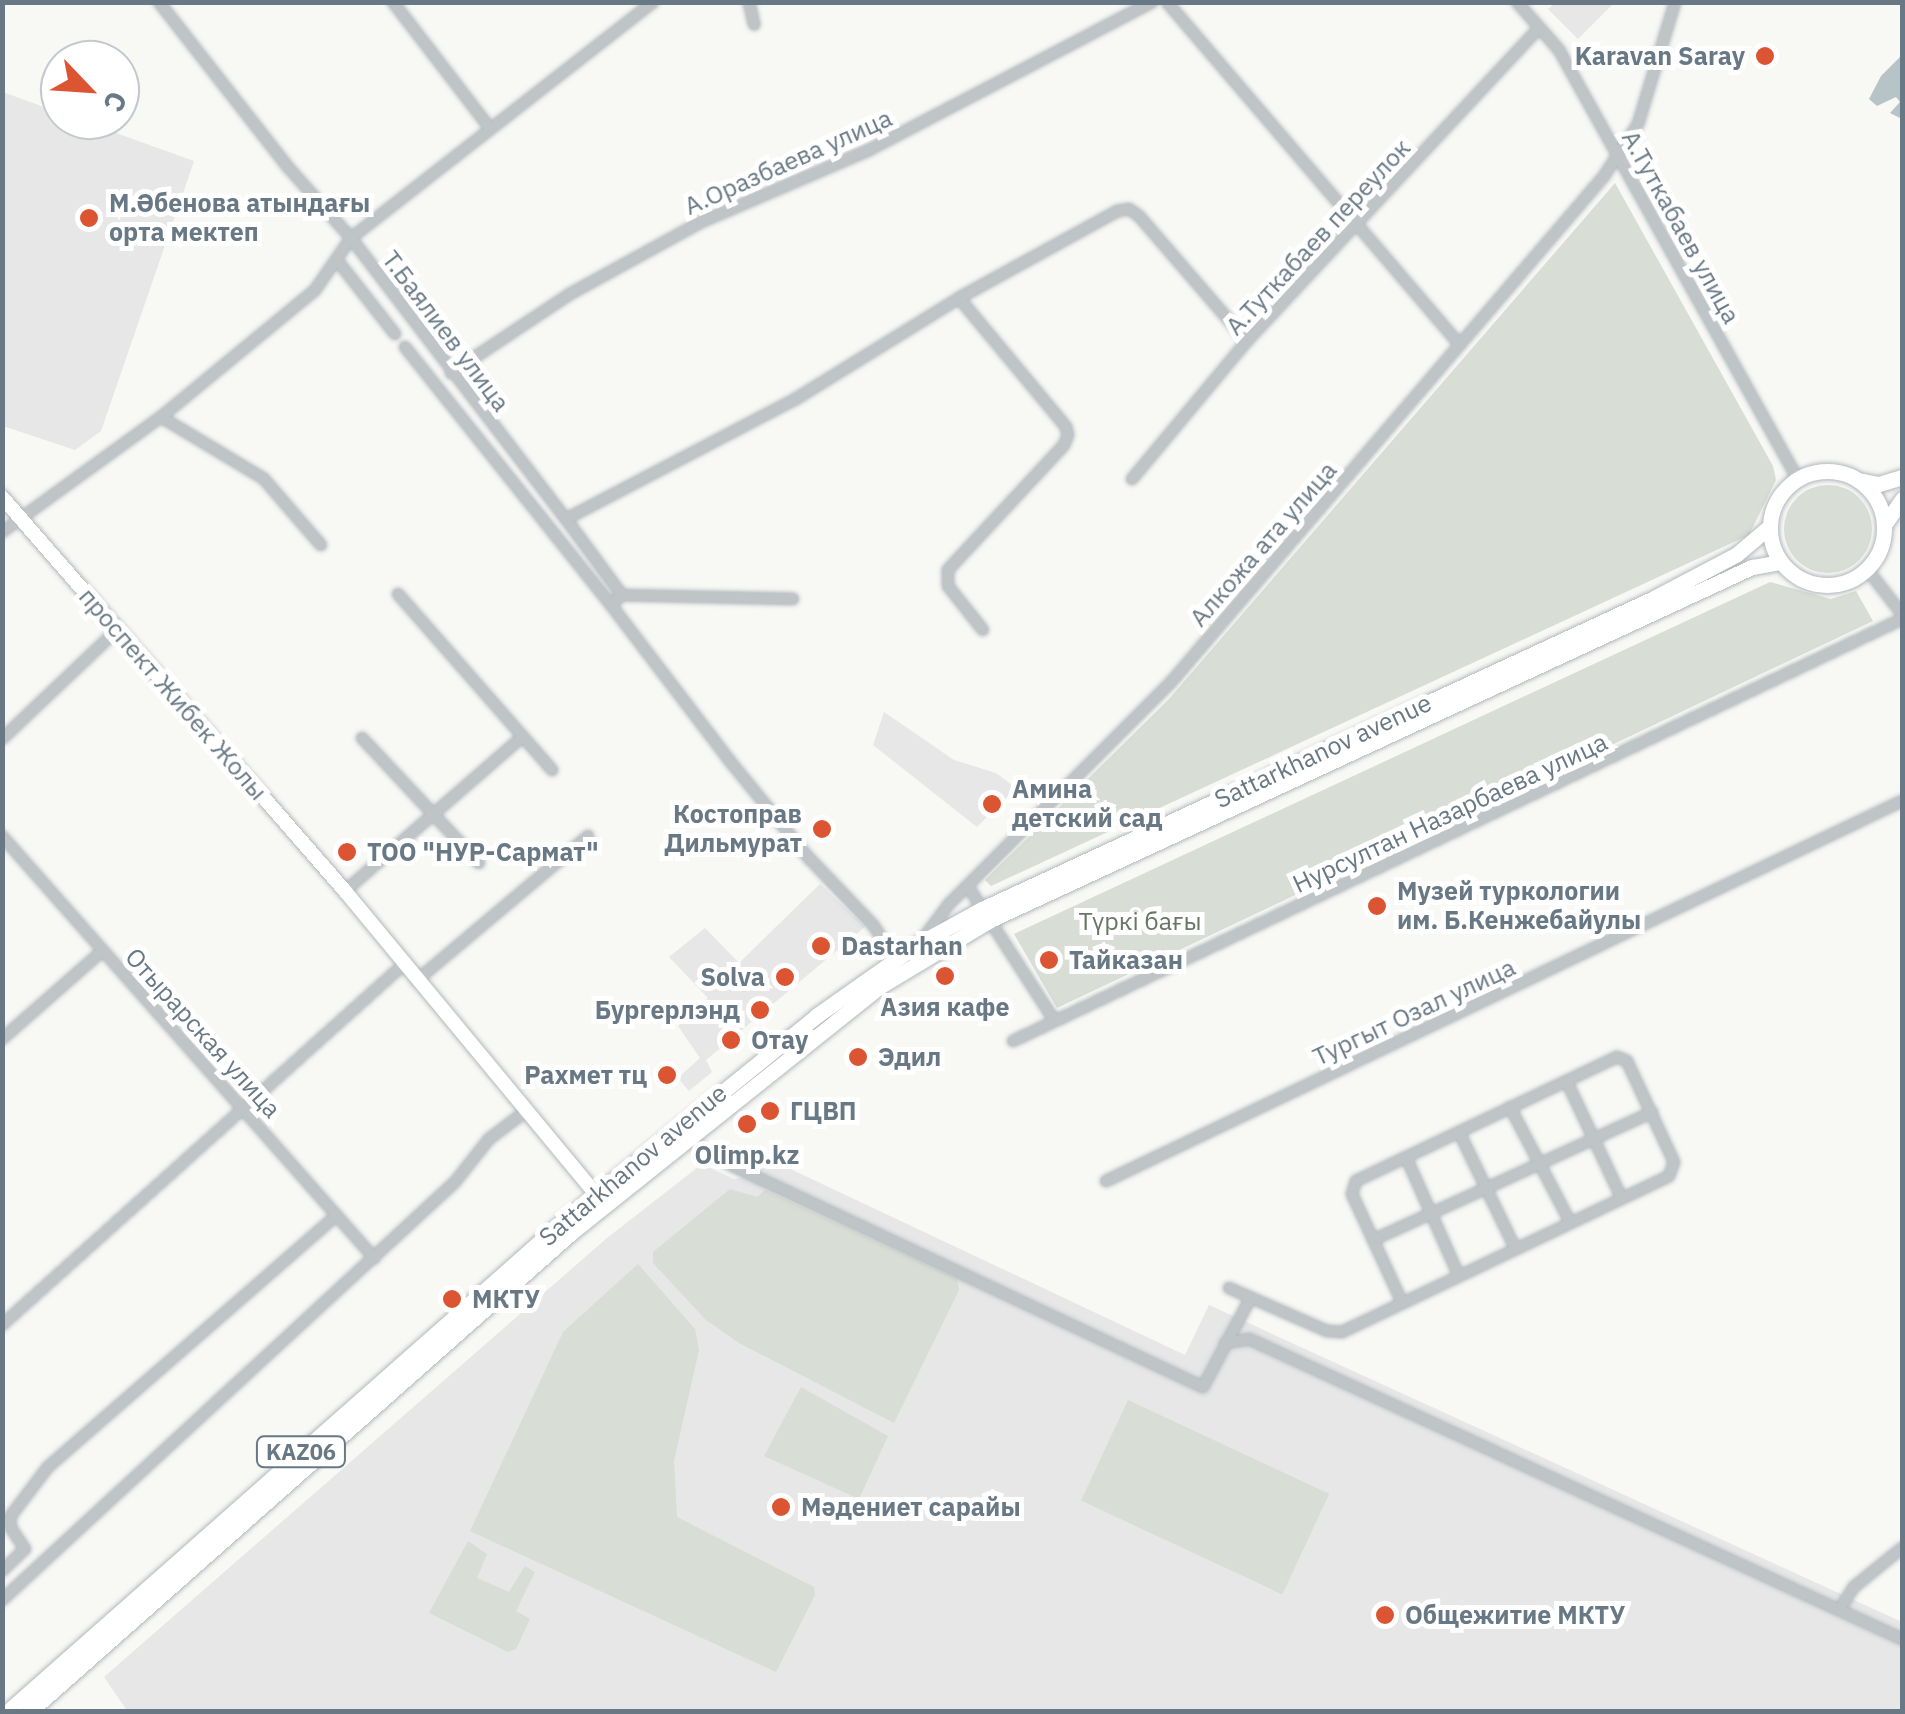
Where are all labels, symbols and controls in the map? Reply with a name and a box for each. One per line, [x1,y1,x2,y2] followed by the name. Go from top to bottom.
[40,40,140,140] north arrow
[1575,41,1745,71] place label: Karavan Saray
[1754,45,1776,67] marker: Karavan Saray
[95,86,136,118] text: С
[680,103,896,221] street label: А.Оразбаева улица
[1615,125,1747,329] street label: А.Туткабаев улица
[1219,133,1417,341] street label: А.Туткабаев переулок
[109,189,370,248] place label: М.Әбенова атындағы орта мектеп
[78,207,100,229] marker: М.Әбенова атындағы орта мектеп
[376,245,516,417] street label: Т.Баялиев улица
[1183,455,1343,633] street label: Алкожа ата улица
[73,582,273,806] street label: проспект Жибек Жолы
[1210,688,1436,814] street label: Sattarkhanov avenue
[1288,727,1612,899] street label: Нурсултан Назарбаева улица
[1012,775,1162,834] place label: Амина детский сад
[981,793,1003,815] marker: Амина детский сад
[664,800,802,859] place label: Костоправ Дильмурат
[811,818,833,840] marker: Костоправ Дильмурат
[367,837,599,867] place label: ТОО "НУР-Сармат"
[336,841,358,863] marker: ТОО "НУР-Сармат"
[1397,877,1641,936] place label: Музей туркологии им. Б.Кенжебайулы
[1366,895,1388,917] marker: Музей туркологии им. Б.Кенжебайулы
[1079,906,1201,936] park label: Түркі бағы
[841,931,963,961] place label: Dastarhan
[810,935,832,957] marker: Dastarhan
[119,942,287,1124] street label: Отырарская улица
[1069,945,1183,975] place label: Тайказан
[1038,949,1060,971] marker: Тайказан
[1308,952,1520,1072] street label: Тургыт Озал улица
[700,962,765,992] place label: Solva
[934,965,956,987] marker: Азия кафе
[774,966,796,988] marker: Solva
[880,992,1010,1022] place label: Азия кафе
[595,995,740,1025] place label: Бургерлэнд
[749,999,771,1021] marker: Бургерлэнд
[751,1025,808,1055] place label: Отау
[720,1029,742,1051] marker: Отау
[878,1042,941,1072] place label: Эдил
[847,1046,869,1068] marker: Эдил
[524,1060,647,1090] place label: Рахмет тц
[656,1064,678,1086] marker: Рахмет тц
[533,1078,733,1252] street label: Sattarkhanov avenue
[790,1096,857,1126] place label: ГЦВП
[759,1100,781,1122] marker: ГЦВП
[736,1113,758,1135] marker: Olimp.kz
[695,1140,799,1170] place label: Olimp.kz
[472,1284,540,1314] place label: МКТУ
[441,1288,463,1310] marker: МКТУ
[254,1435,348,1469] road number: KАZ06
[801,1492,1021,1522] place label: Мәдениет сарайы
[770,1496,792,1518] marker: Мәдениет сарайы
[1405,1600,1625,1630] place label: Общежитие МКТУ
[1374,1604,1396,1626] marker: Общежитие МКТУ

